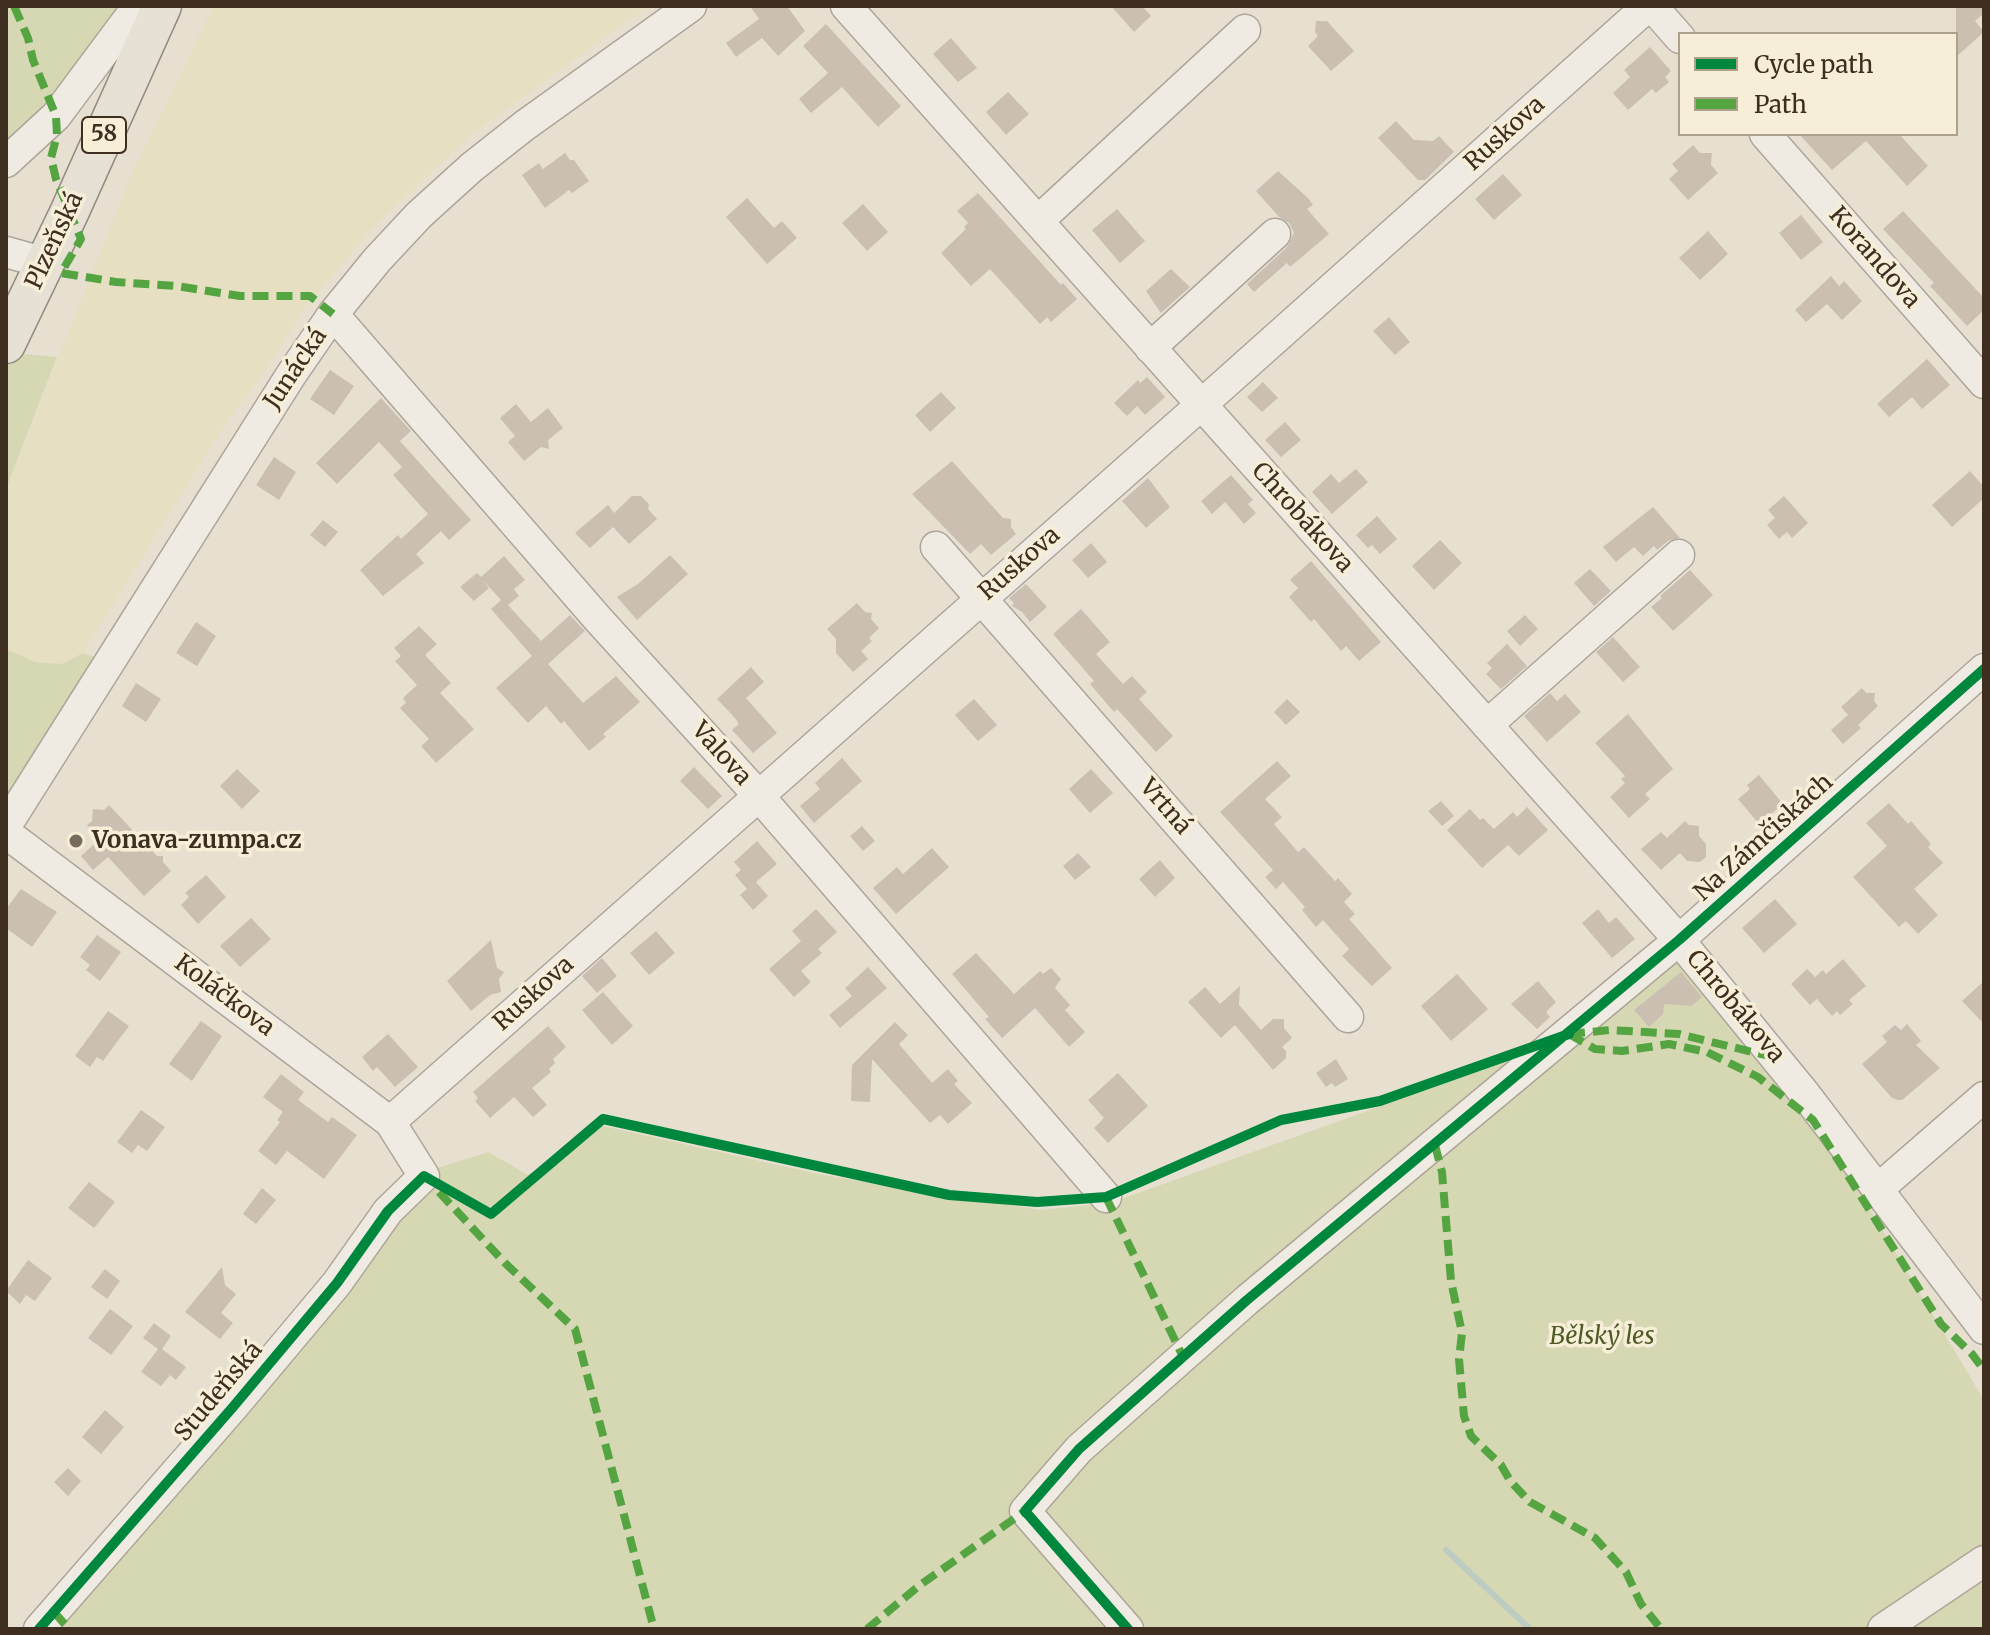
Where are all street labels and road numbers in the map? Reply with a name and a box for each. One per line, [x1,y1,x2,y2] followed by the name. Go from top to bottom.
[1459,91,1551,177] street label: Ruskova
[82,117,126,153] road number: 58
[20,188,90,294] street label: Plzeňská
[1822,201,1926,315] street label: Korandova
[258,323,334,415] street label: Junácká
[1245,457,1359,579] street label: Chrobákova
[974,521,1066,607] street label: Ruskova
[685,716,757,792] street label: Valova
[1689,768,1839,908] street label: Na Zámčiskách
[1133,773,1197,841] street label: Vrtná
[1680,945,1790,1069] street label: Chrobákova
[168,949,280,1043] street label: Koláčkova
[488,951,580,1037] street label: Ruskova
[169,1336,269,1448] street label: Studeňská

